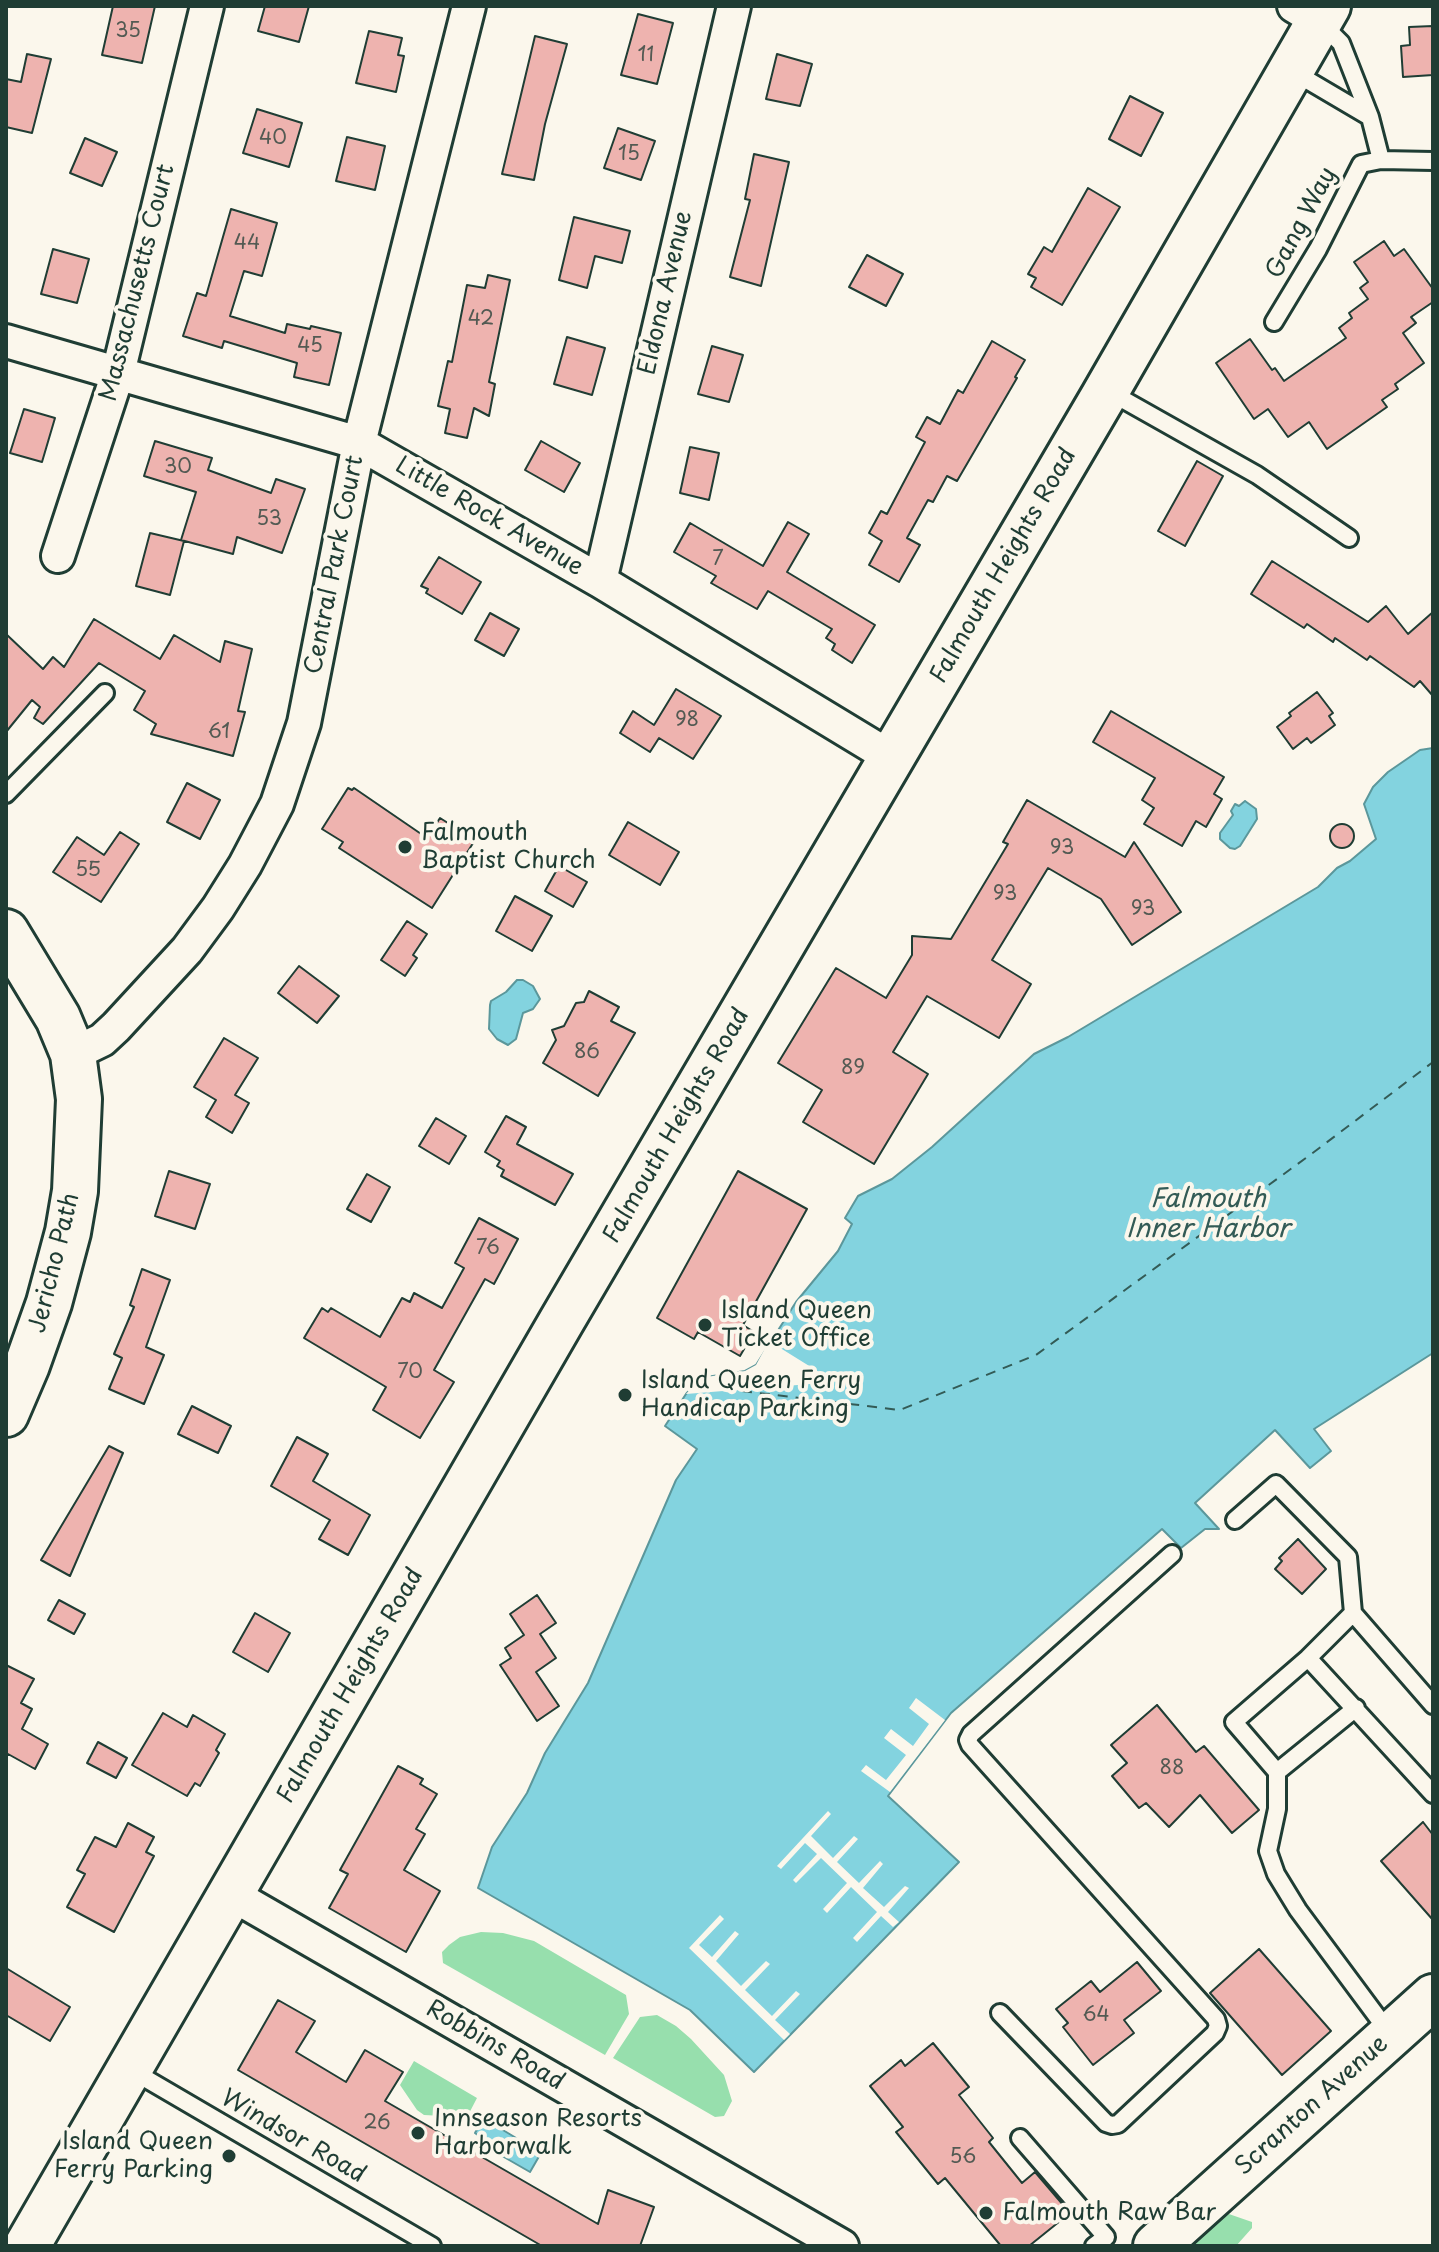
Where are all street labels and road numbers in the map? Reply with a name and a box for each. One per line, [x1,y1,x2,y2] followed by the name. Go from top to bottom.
[95,162,181,404] street label: Massachusetts Court
[1261,162,1343,284] street label: Gang Way
[633,208,699,378] street label: Eldona Avenue
[925,443,1083,689] street label: Falmouth Heights Road
[390,452,588,582] street label: Little Rock Avenue
[300,453,370,677] street label: Central Park Court
[598,1003,756,1249] street label: Falmouth Heights Road
[24,1190,86,1336] street label: Jericho Path
[272,1563,430,1809] street label: Falmouth Heights Road
[421,1995,569,2097] street label: Robbins Road
[1230,2030,1394,2182] street label: Scranton Avenue
[216,2084,370,2190] street label: Windsor Road

